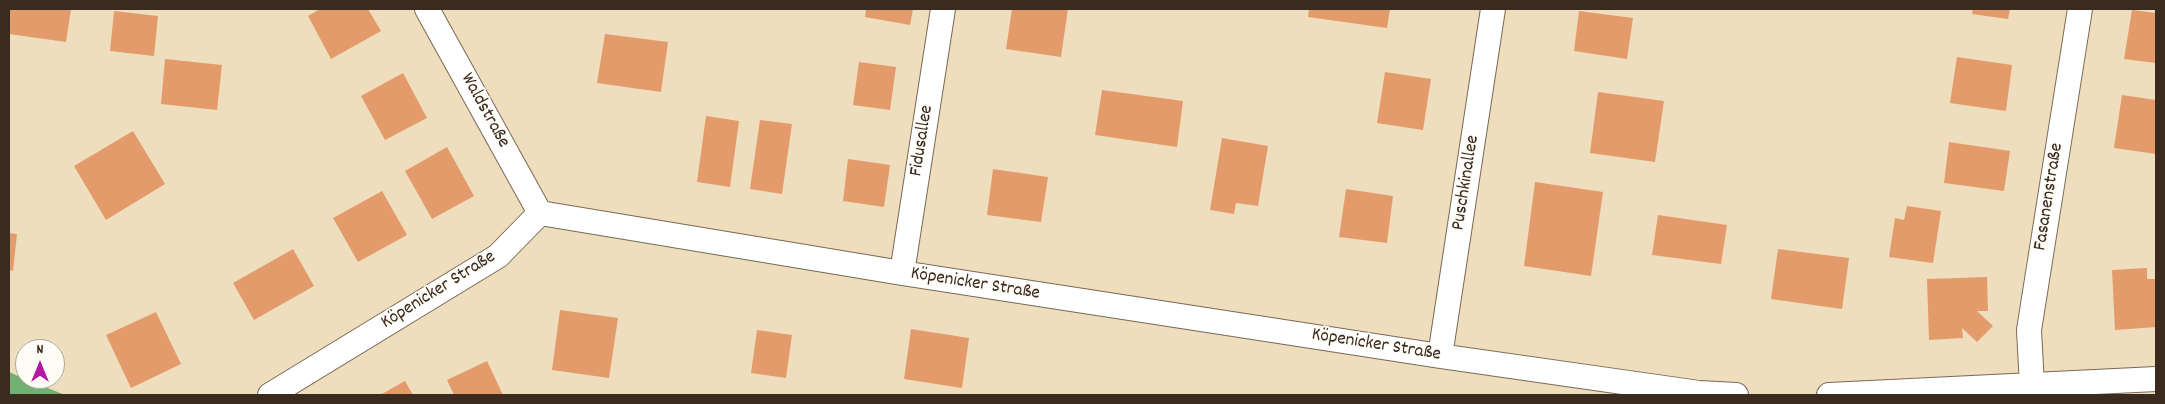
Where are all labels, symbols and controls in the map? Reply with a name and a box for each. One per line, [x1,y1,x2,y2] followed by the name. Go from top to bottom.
[454,70,514,152] street label: Waldstraße
[906,104,940,178] street label: Fidusallee
[1448,134,1486,232] street label: Puschkinallee
[2030,142,2070,252] street label: Fasanenstraße
[378,247,500,335] street label: Köpenicker Straße
[909,264,1041,306] street label: Köpenicker Straße
[1310,325,1442,367] street label: Köpenicker Straße
[15,339,65,389] north arrow
[37,340,43,360] text: N

